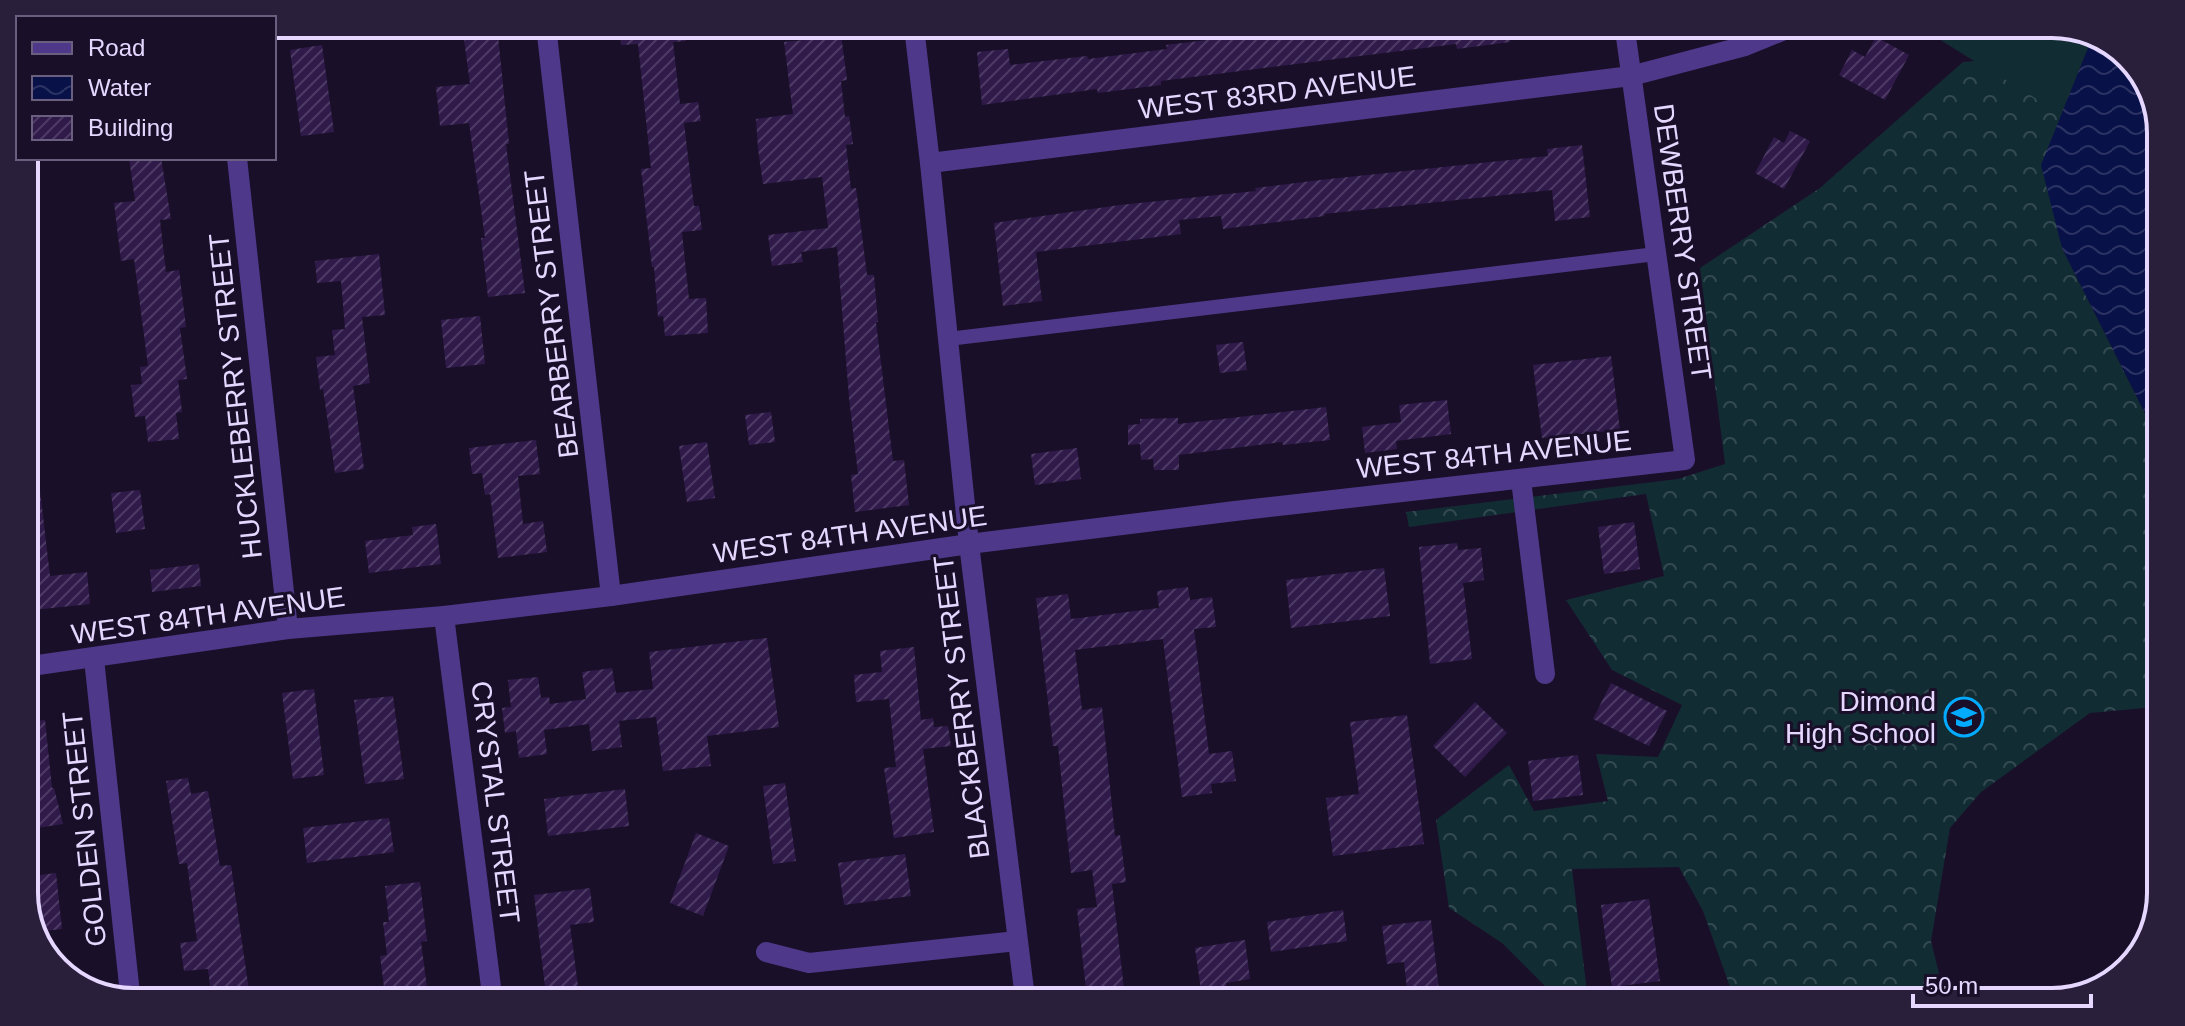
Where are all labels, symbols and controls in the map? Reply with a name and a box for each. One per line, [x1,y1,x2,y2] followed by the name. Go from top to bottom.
[16,16,276,160] legend
[88,34,145,61] text: Road
[1137,60,1417,125] street label: WEST 83RD AVENUE
[88,74,151,101] text: Water
[1648,102,1717,382] street label: DEWBERRY STREET
[88,114,173,141] text: Building
[518,168,585,460] street label: BEARBERRY STREET
[203,232,268,560] street label: HUCKLEBERRY STREET
[1355,425,1633,484] street label: WEST 84TH AVENUE
[711,500,989,569] street label: WEST 84TH AVENUE
[927,553,995,860] street label: BLACKBERRY STREET
[69,581,347,650] street label: WEST 84TH AVENUE
[465,679,526,925] street label: CRYSTAL STREET
[1785,686,1936,749] place label: Dimond High School
[1943,696,1985,738] school or university icon: Dimond High School
[57,710,112,948] street label: GOLDEN STREET
[1913,958,2091,1008] scale bar
[1925,972,1978,999] text: 50 m

